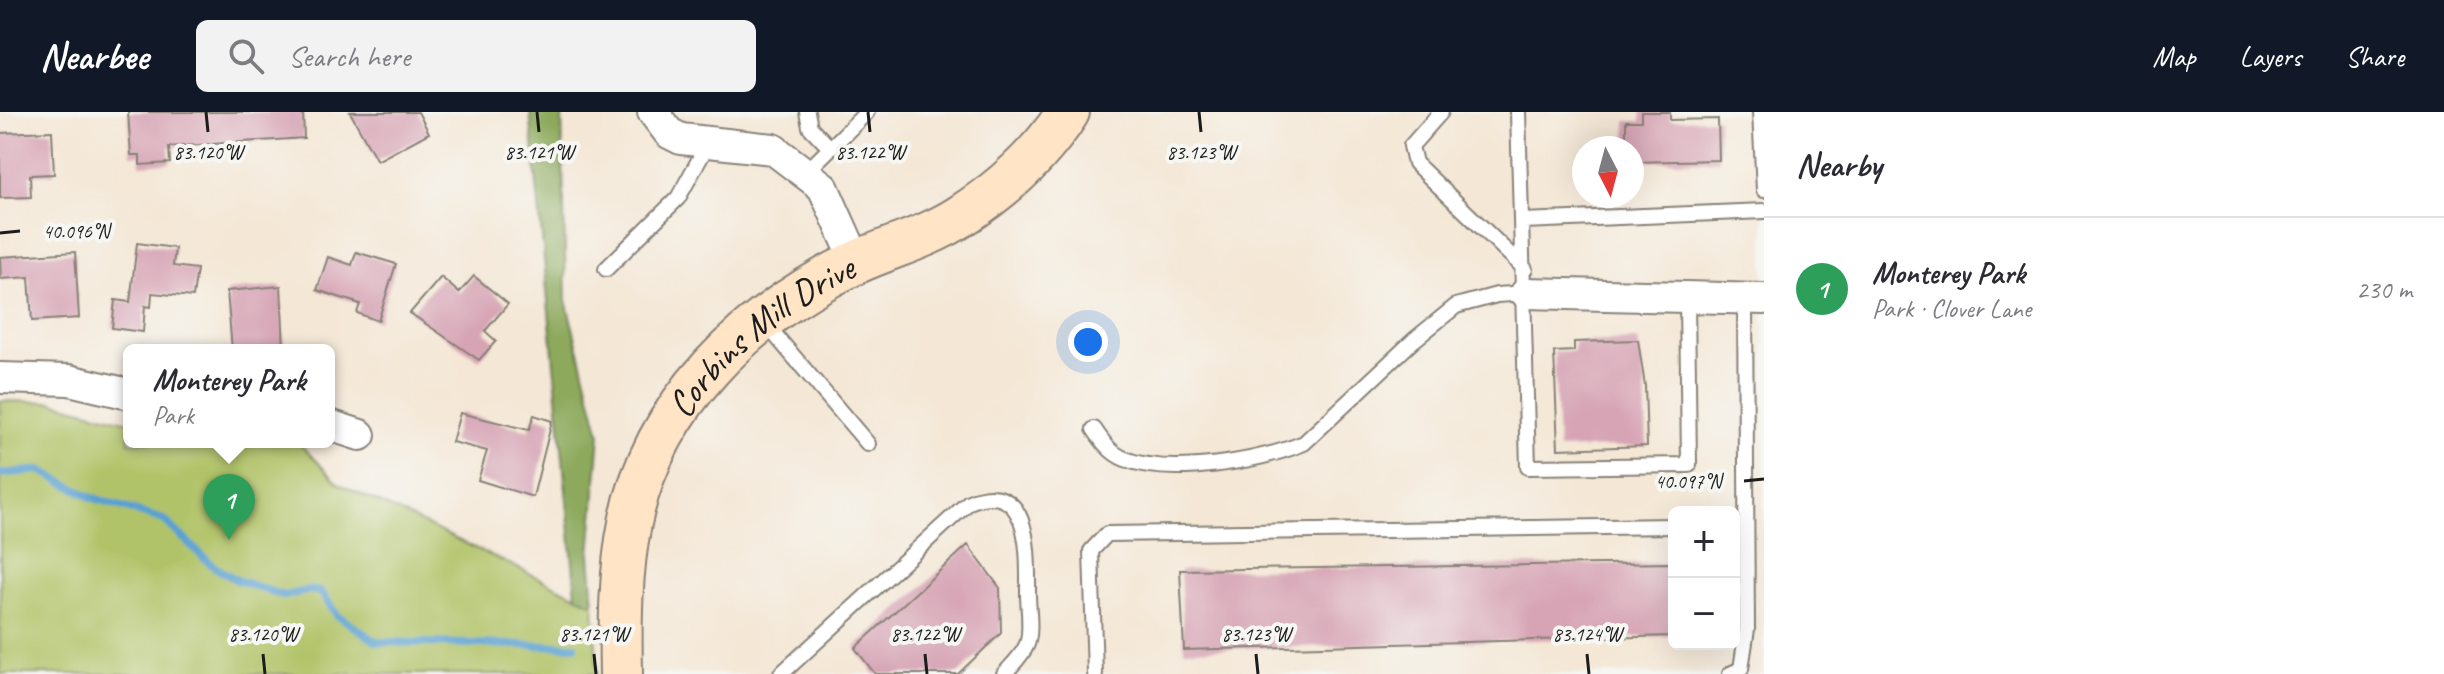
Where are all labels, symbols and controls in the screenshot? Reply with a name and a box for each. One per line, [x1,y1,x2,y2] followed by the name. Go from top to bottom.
[196,20,756,92] search box
[40,33,148,80] text: Nearbee
[224,34,268,78] icon: search
[288,37,410,75] text: Search here
[2153,39,2196,74] text: Map
[2240,39,2301,74] text: Layers
[2345,39,2404,74] text: Share
[1572,136,1644,208] north arrow
[173,140,246,165] text: 83.120°W
[504,140,577,165] text: 83.121°W
[835,140,908,165] text: 83.122°W
[1166,140,1239,165] text: 83.123°W
[1796,143,1882,186] text: Nearby
[43,219,112,244] text: 40.096°N
[656,242,864,426] street label: Corbins Mill Drive
[1872,254,2025,292] text: Monterey Park
[1816,273,1828,306] text: 1
[2356,273,2412,306] text: 230 m
[1872,292,2031,325] text: Park · Clover Lane
[1068,322,1108,362] your location
[123,344,335,448] popup
[153,361,306,399] text: Monterey Park
[153,399,194,432] text: Park
[1655,469,1724,494] text: 40.097°N
[203,474,255,540] pin: 1
[1668,506,1740,650] map controls
[1668,506,1740,578] button: +
[1668,578,1740,650] button: −
[228,622,301,647] text: 83.120°W
[559,622,632,647] text: 83.121°W
[890,622,963,647] text: 83.122°W
[1221,622,1294,647] text: 83.123°W
[1552,622,1625,647] text: 83.124°W

